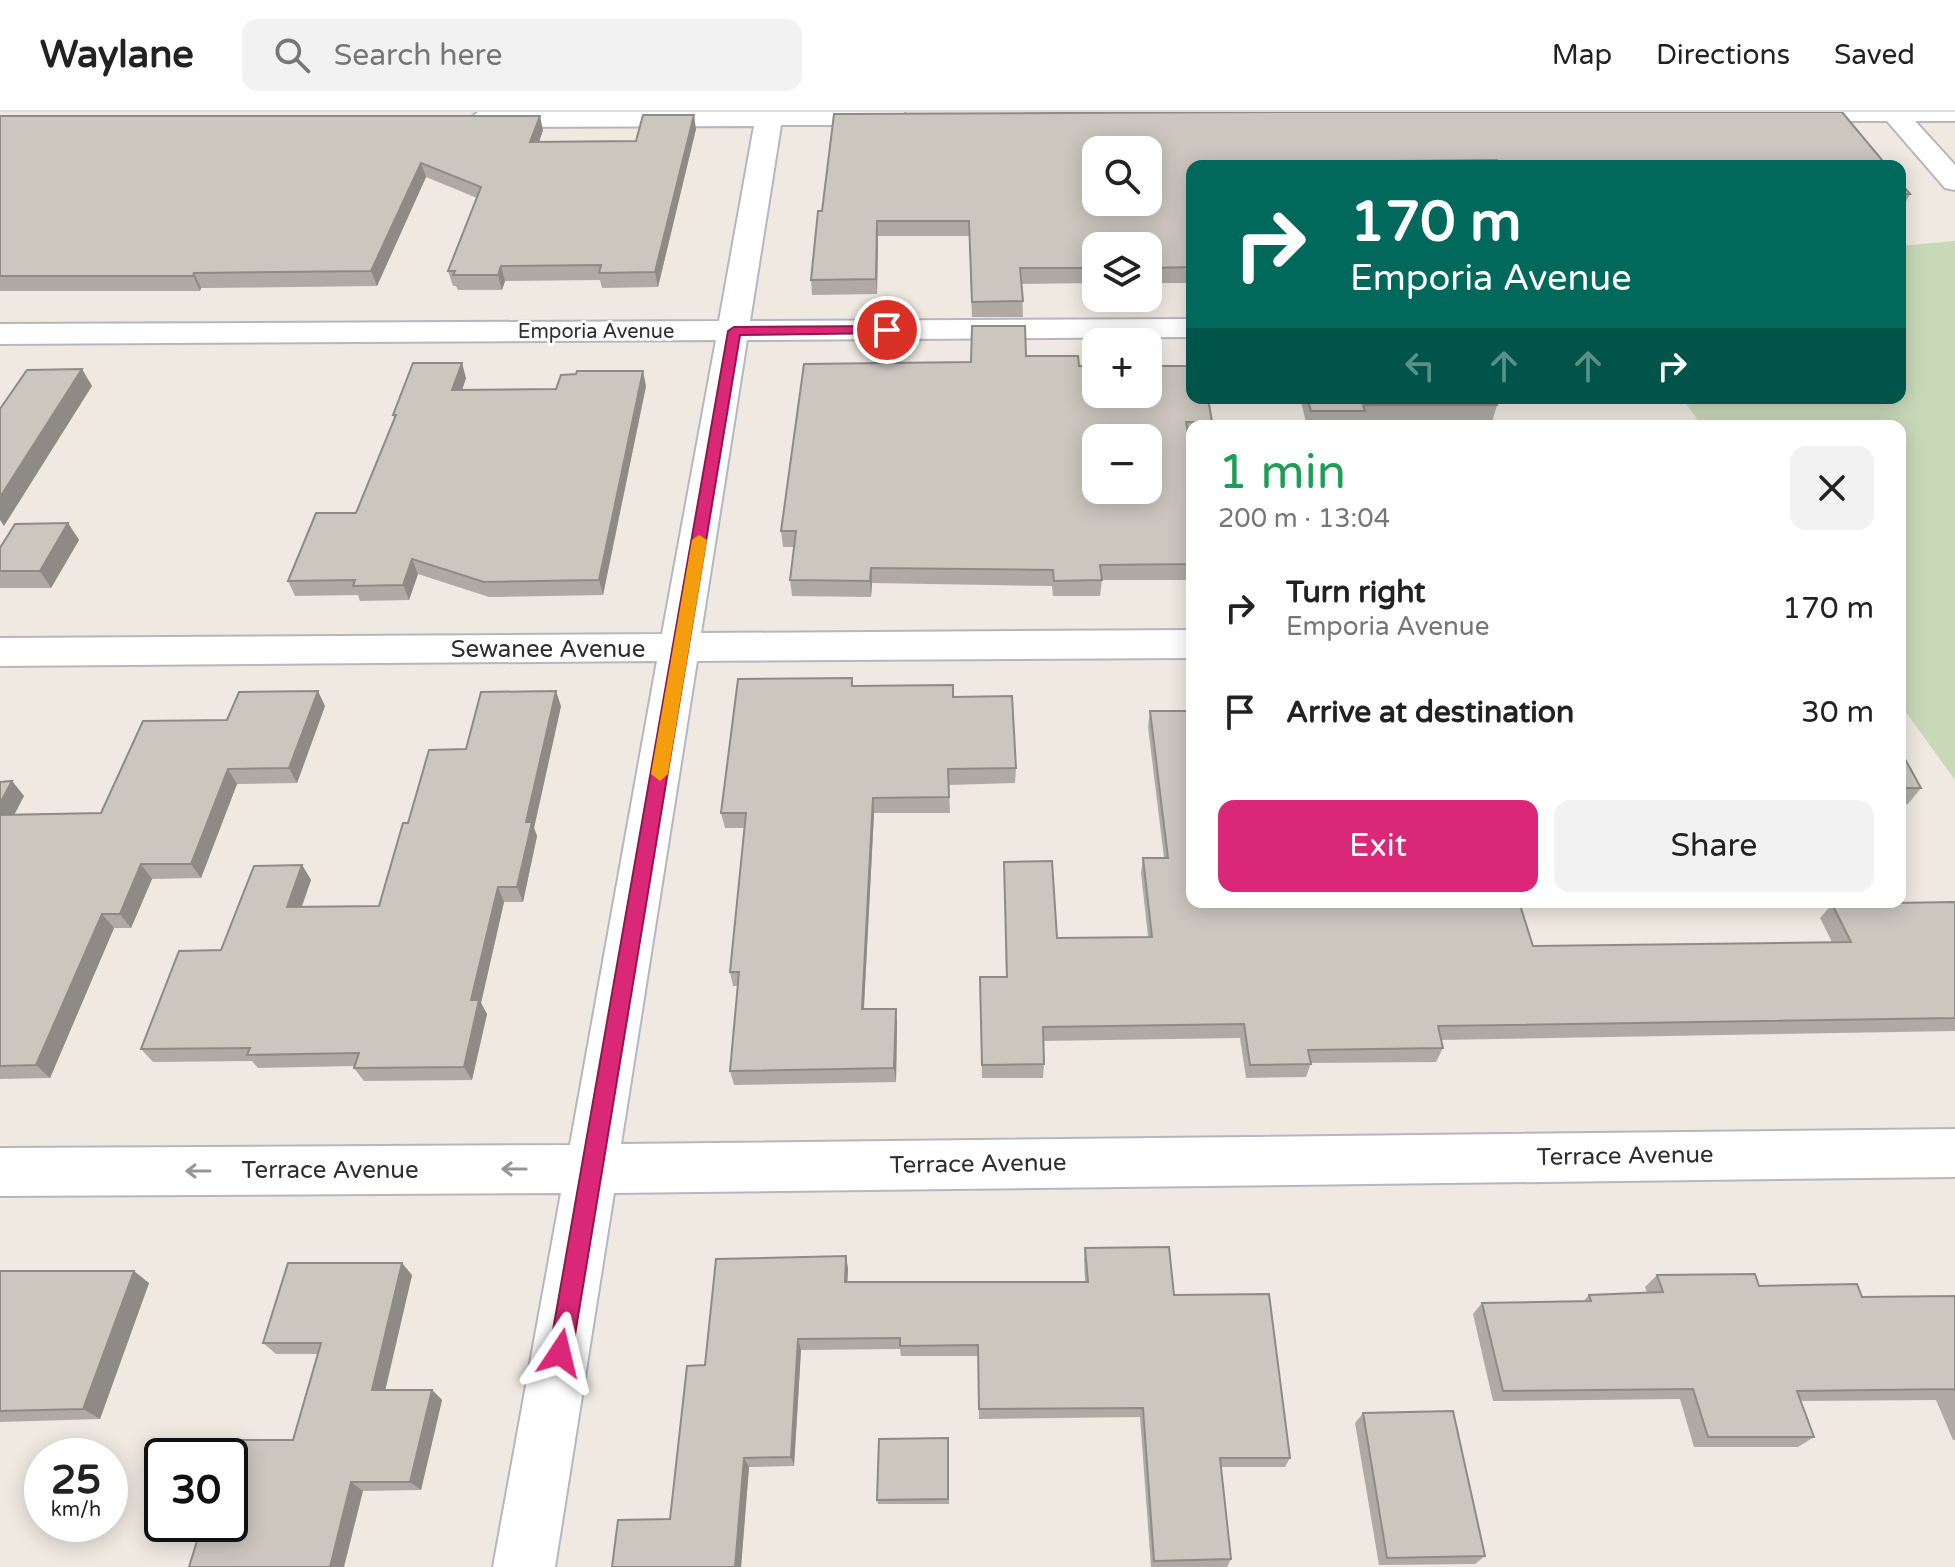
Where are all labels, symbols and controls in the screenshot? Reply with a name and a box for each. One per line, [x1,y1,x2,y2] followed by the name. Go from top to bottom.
[242,19,802,91] search box
[40,32,194,78] text: Waylane
[270,33,314,77] icon: search
[334,37,503,74] text: Search here
[1552,38,1612,72] text: Map
[1656,38,1790,72] text: Directions
[1834,38,1915,72] text: Saved
[1082,136,1162,504] map controls
[1082,136,1162,216] button: search
[1350,189,1521,256] text: 170 m
[1218,192,1322,296] icon: right
[1082,232,1162,312] button: layers
[1350,257,1632,300] text: Emporia Avenue
[853,296,921,364] pin
[865,308,909,352] icon: arrive
[518,320,674,344] street label: Emporia Avenue
[1082,328,1162,408] button: +
[1398,344,1442,388] icon: left
[1482,344,1526,388] icon: ahead
[1566,344,1610,388] icon: ahead
[1650,344,1694,388] icon: right
[1082,424,1162,504] button: −
[1218,444,1346,502] text: 1 min
[1790,446,1874,530] button: close
[1218,503,1390,534] text: 200 m · 13:04
[1286,574,1426,611] text: Turn right
[1218,586,1262,630] icon: right
[1782,590,1874,627] text: 170 m
[1286,611,1489,642] text: Emporia Avenue
[451,635,645,664] street label: Sewanee Avenue
[1218,690,1262,734] icon: arrive
[1286,694,1574,731] text: Arrive at destination
[1801,694,1874,731] text: 30 m
[1218,800,1538,892] button: Exit
[1554,800,1874,892] button: Share
[1536,1140,1714,1172] street label: Terrace Avenue
[889,1148,1067,1180] street label: Terrace Avenue
[242,1156,418,1185] street label: Terrace Avenue
[501,1161,528,1177] one-way arrow
[185,1163,212,1179] one-way arrow
[518,1311,602,1395] position arrow
[144,1438,248,1542] speed limit sign: 30
[51,1456,101,1504] text: 25
[51,1498,101,1522] text: km/h

